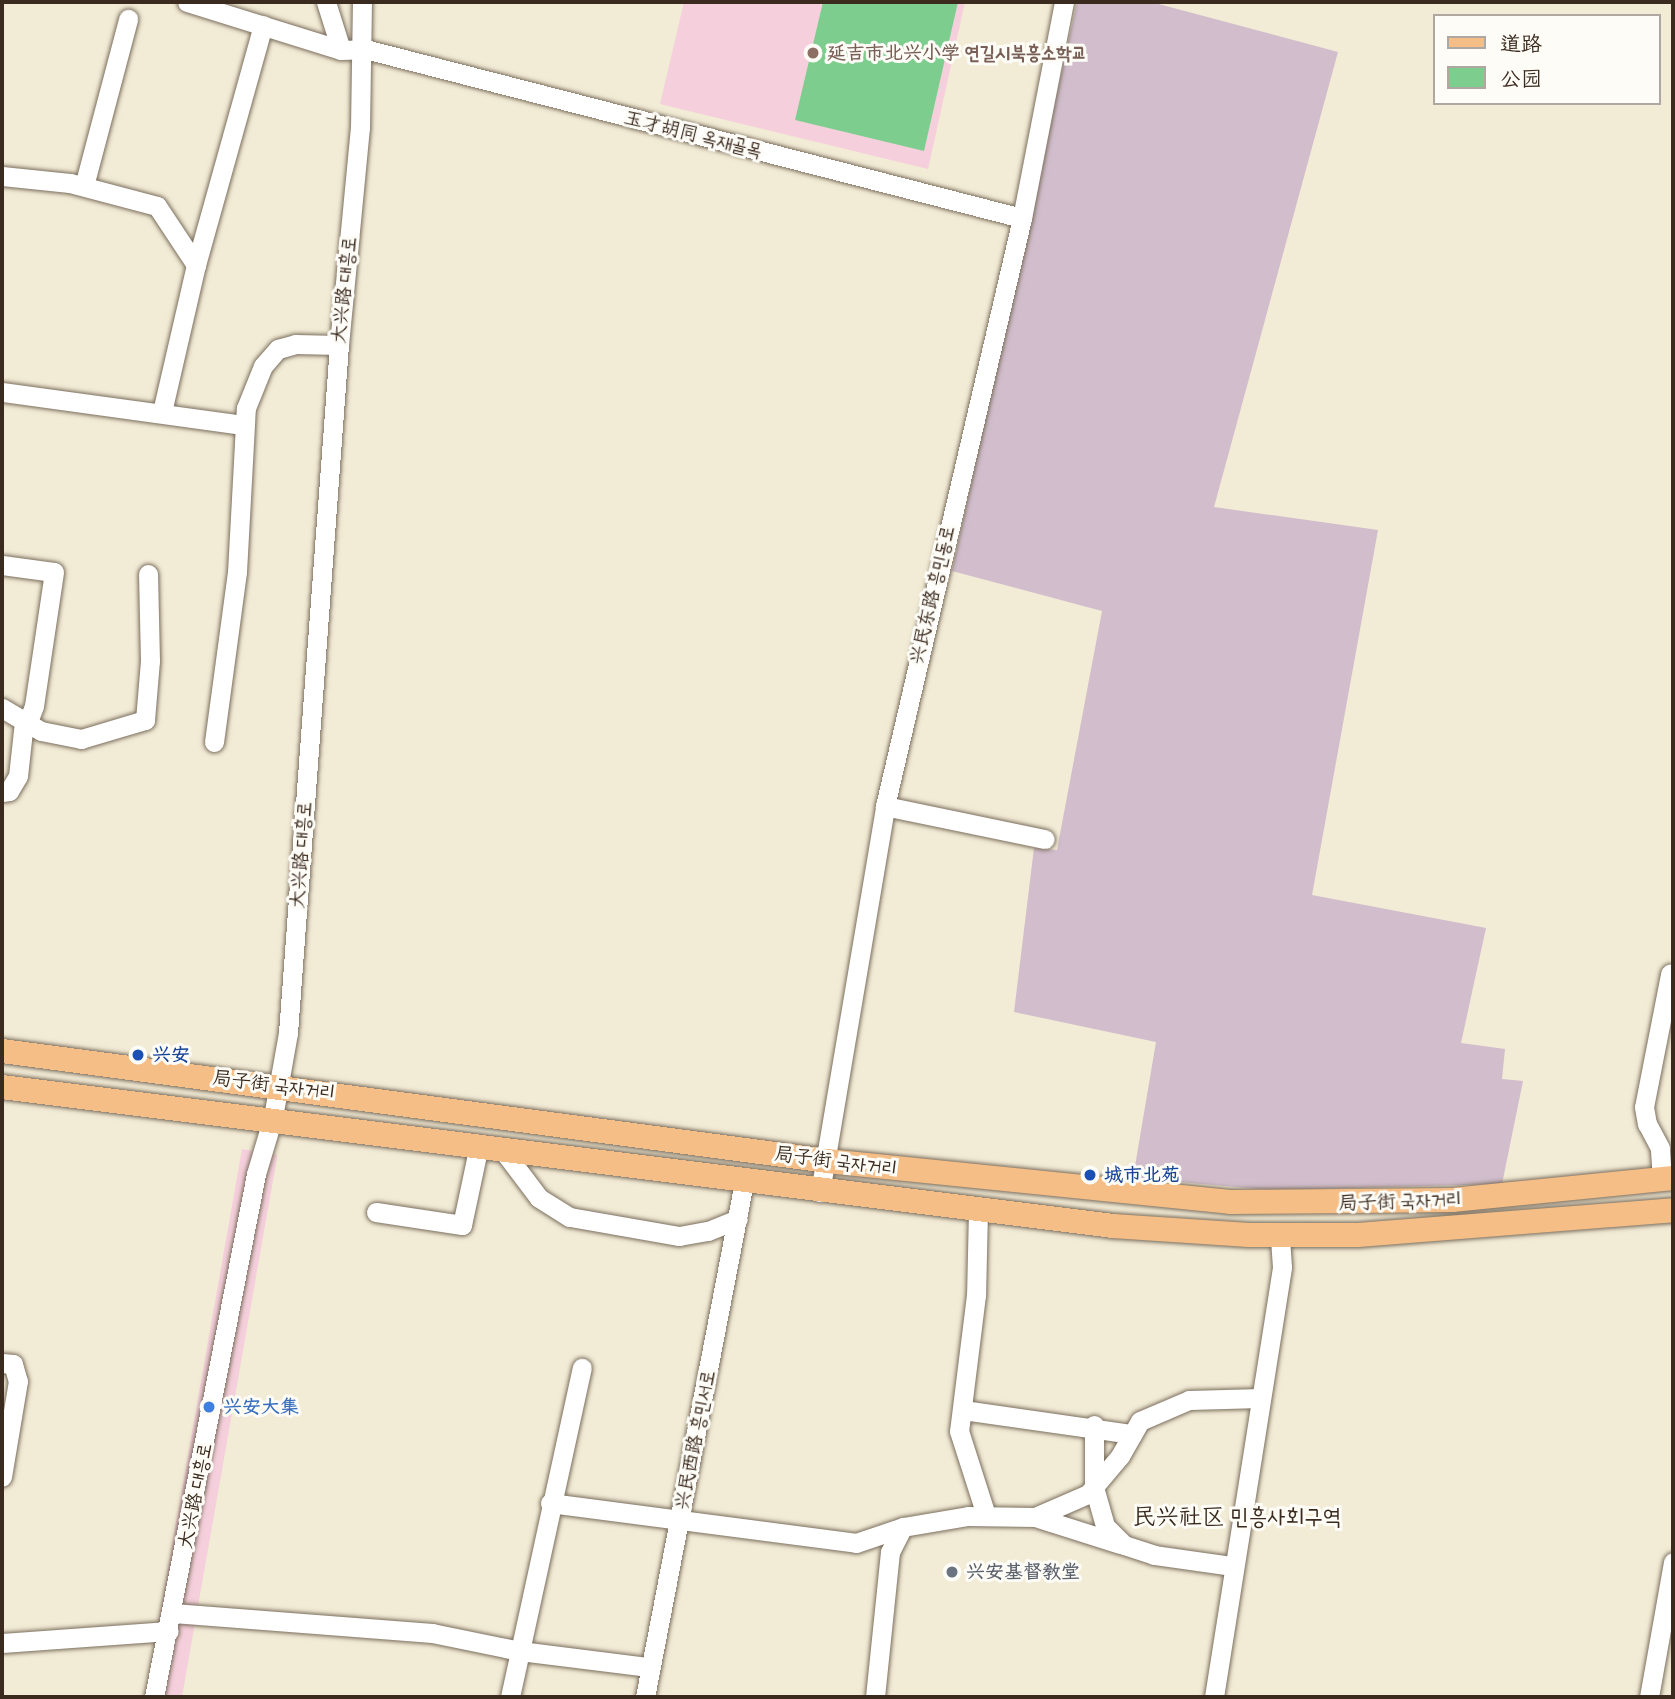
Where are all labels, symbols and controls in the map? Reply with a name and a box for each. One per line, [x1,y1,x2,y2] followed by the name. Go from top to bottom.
[1434,14,1661,105] legend
[1500,30,1542,57] text: 道路
[827,42,1087,64] place label: 延吉市北兴小学 연길시북흥소학교
[805,45,821,61] marker: 延吉市北兴小学 연길시북흥소학교
[1500,65,1542,92] text: 公园
[622,106,764,162] street label: 玉才胡同 옥재골목
[327,235,361,345] street label: 大兴路 대흥로
[905,523,959,667] street label: 兴民东路 흥민동로
[286,801,316,909] street label: 大兴路 대흥로
[152,1044,190,1066] place label: 兴安
[130,1047,146,1063] marker: 兴安
[212,1066,336,1104] street label: 局子街 국자거리
[774,1142,898,1180] street label: 局子街 국자거리
[1104,1164,1180,1186] place label: 城市北苑
[1082,1167,1098,1183] marker: 城市北苑
[1338,1187,1462,1215] street label: 局子街 국자거리
[670,1368,720,1512] street label: 兴民西路 흥민서로
[223,1396,299,1418] place label: 兴安大集
[201,1399,217,1415] marker: 兴安大集
[174,1441,216,1551] street label: 大兴路 대흥로
[1133,1502,1341,1530] district label: 民兴社区 민흥사회구역
[966,1561,1080,1583] place label: 兴安基督教堂
[944,1564,960,1580] marker: 兴安基督教堂

